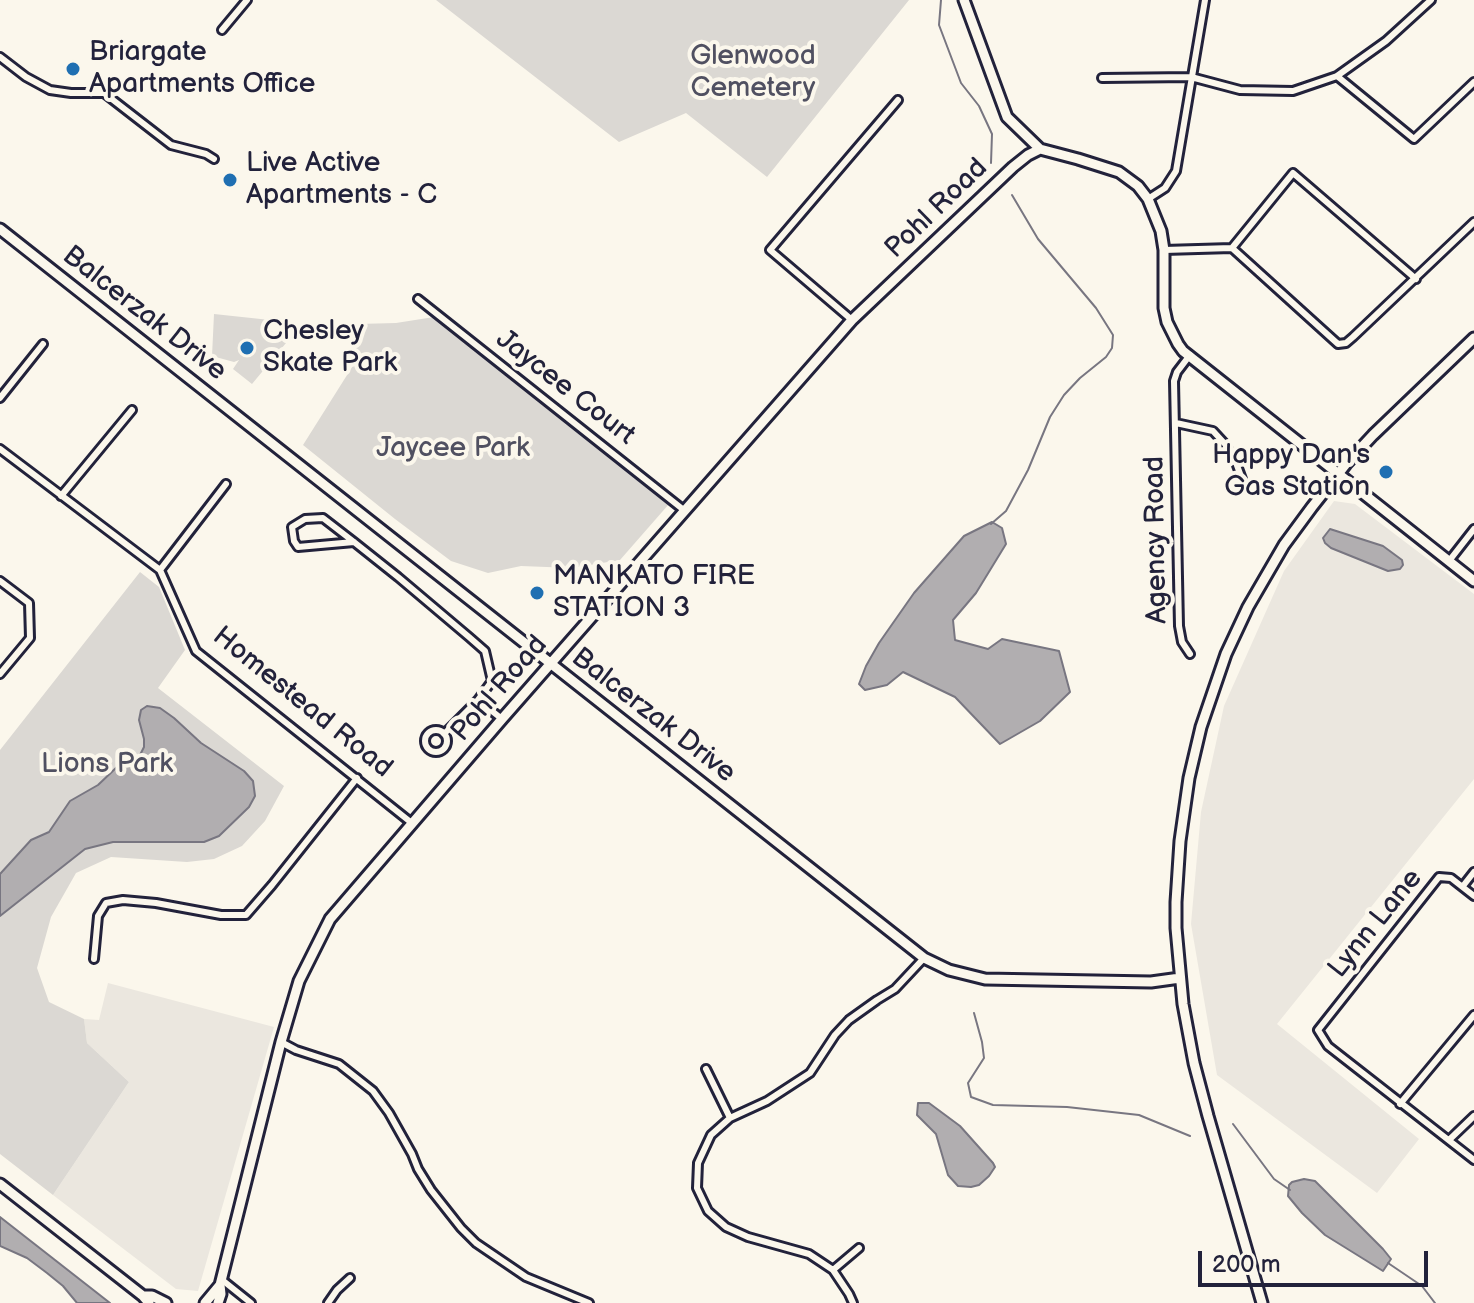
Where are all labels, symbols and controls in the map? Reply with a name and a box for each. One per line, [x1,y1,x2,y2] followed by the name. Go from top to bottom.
[89,36,315,102] place label: Briargate Apartments Office
[690,40,816,106] park label: Glenwood Cemetery
[64,60,82,78] marker: Briargate Apartments Office
[246,147,437,213] place label: Live Active Apartments - C
[879,152,995,266] street label: Pohl Road
[221,171,239,189] marker: Live Active Apartments - C
[55,239,233,389] street label: Balcerzak Drive
[263,315,397,381] place label: Chesley Skate Park
[489,323,641,453] street label: Jaycee Court
[238,339,256,357] marker: Chesley Skate Park
[376,432,530,466] park label: Jaycee Park
[1212,439,1370,505] place label: Happy Dan's Gas Station
[1139,456,1175,624] street label: Agency Road
[1377,463,1395,481] marker: Happy Dan's Gas Station
[553,560,755,626] place label: MANKATO FIRE STATION 3
[528,584,546,602] marker: MANKATO FIRE STATION 3
[205,620,399,786] street label: Homestead Road
[445,629,555,749] street label: Pohl Road
[564,641,742,791] street label: Balcerzak Drive
[41,748,173,782] park label: Lions Park
[1322,863,1430,985] street label: Lynn Lane
[1202,1235,1432,1285] scale bar
[1212,1250,1281,1279] text: 200 m

